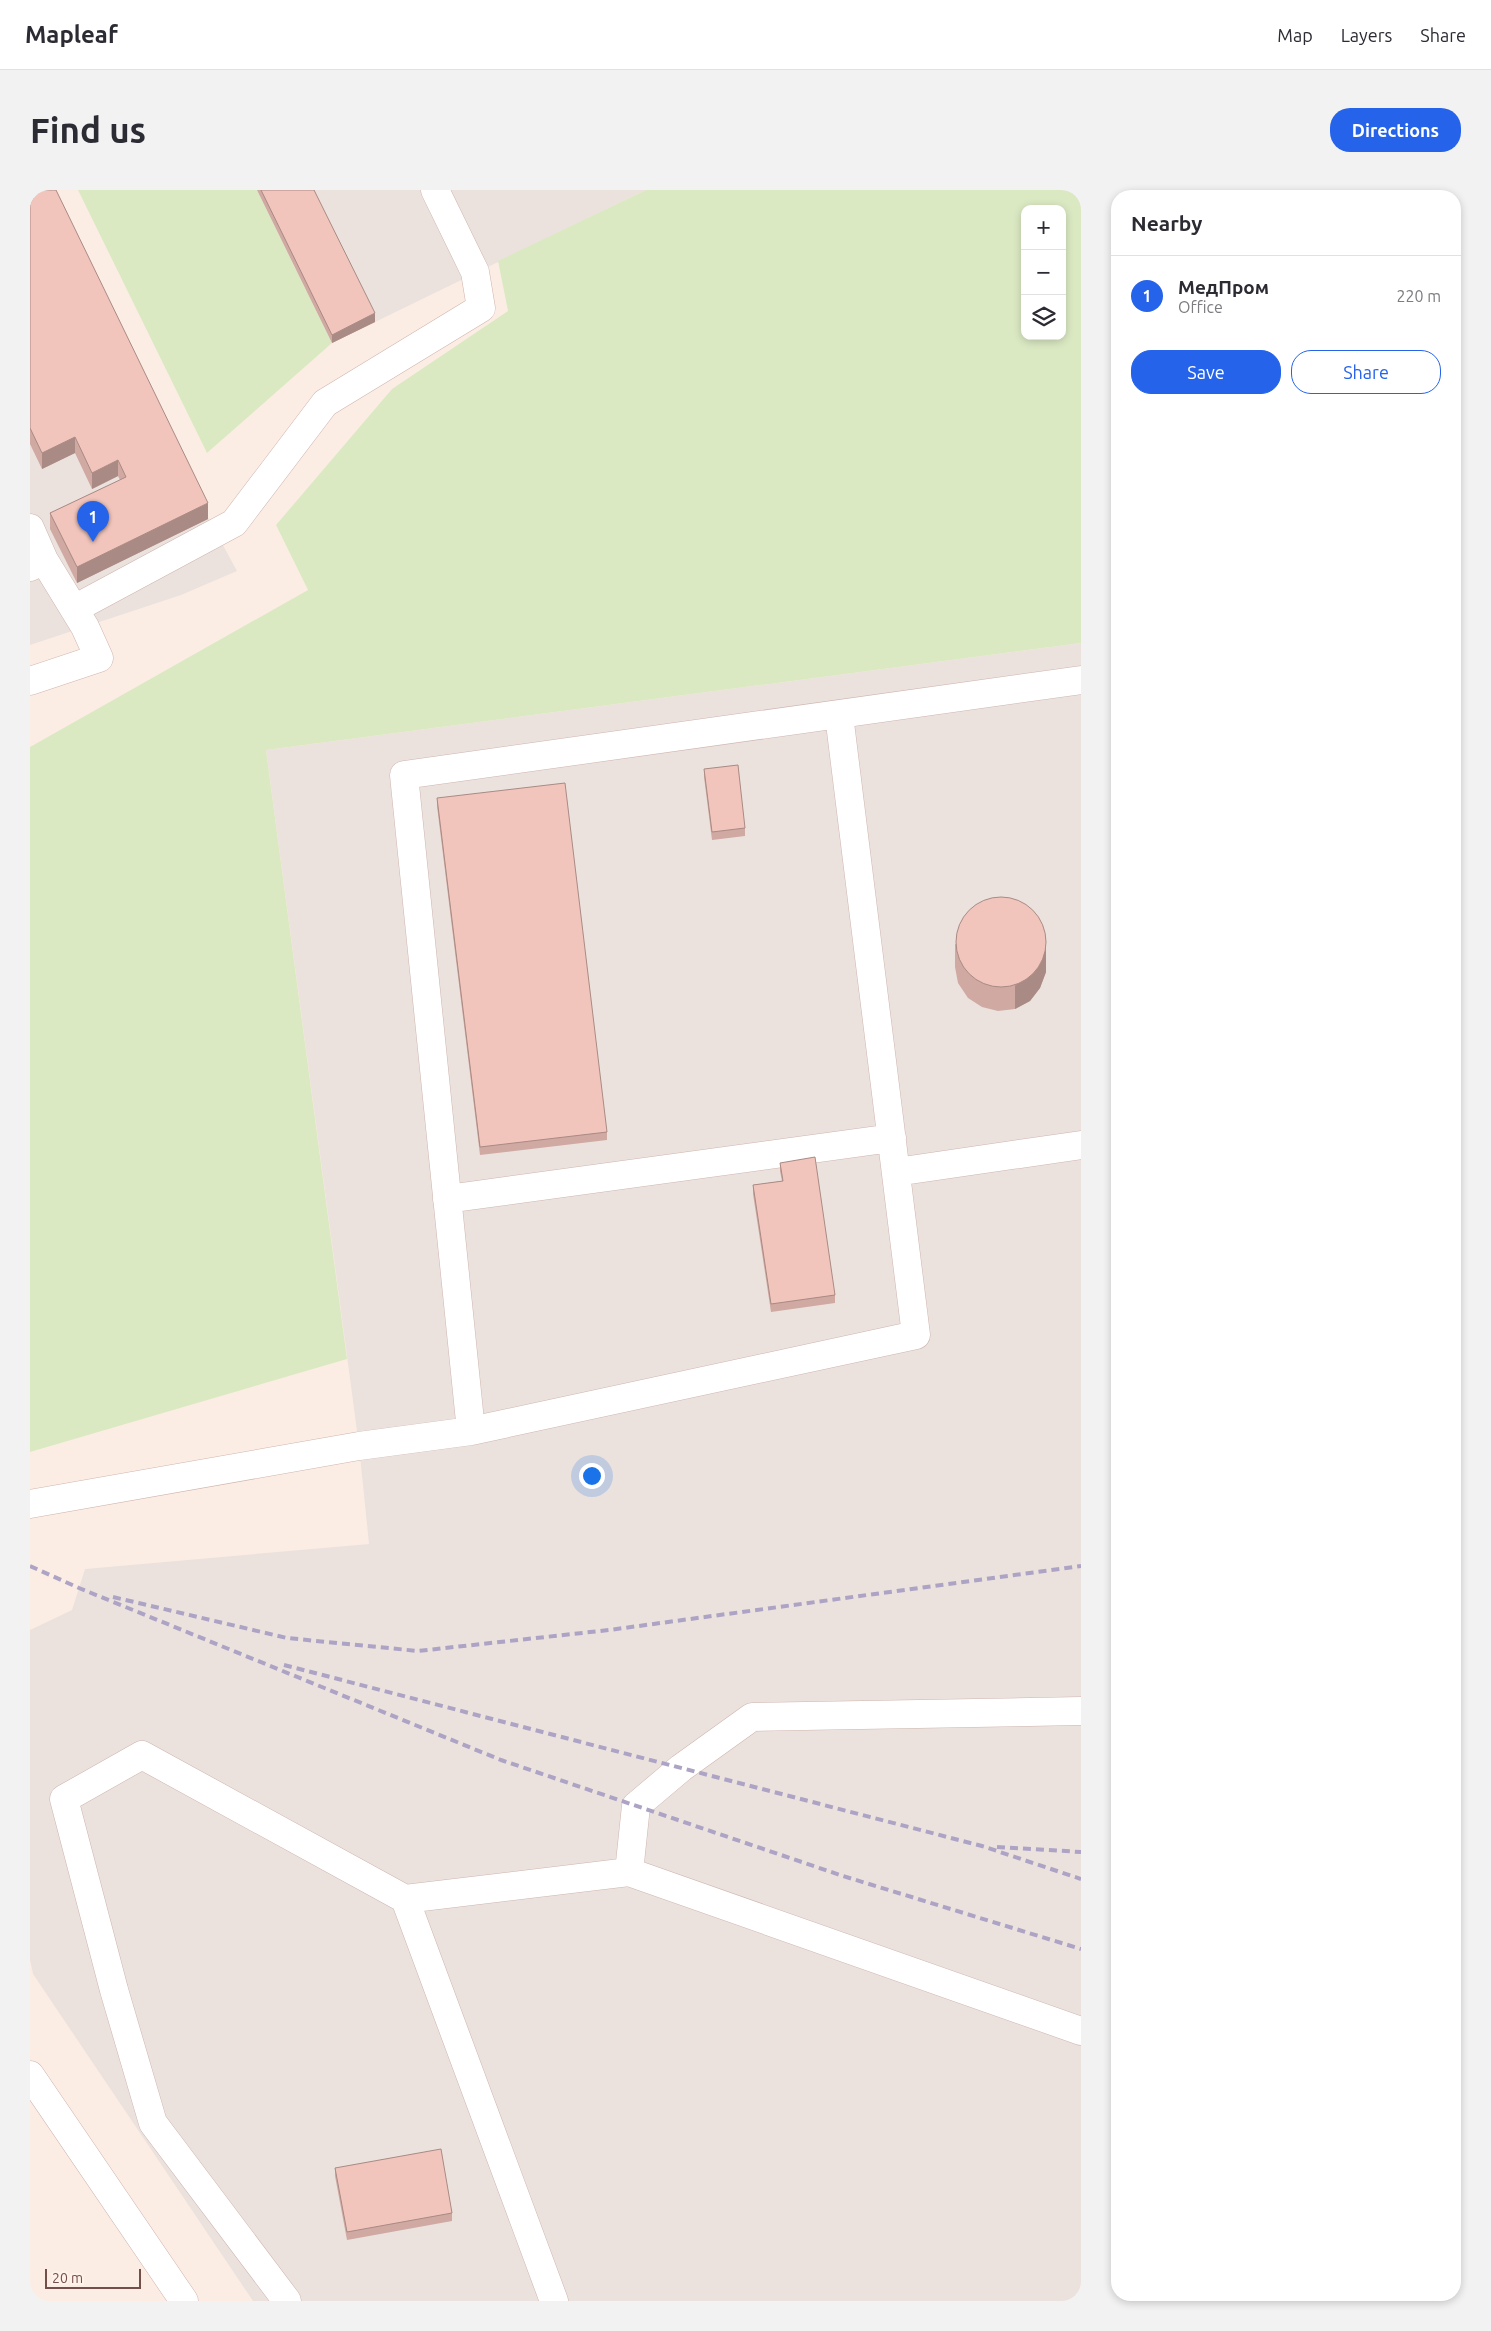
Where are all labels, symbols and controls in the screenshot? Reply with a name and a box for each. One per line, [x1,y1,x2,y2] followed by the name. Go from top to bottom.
[25,21,118,48] text: Mapleaf
[1277,25,1313,45] text: Map
[1341,25,1392,45] text: Layers
[1420,25,1466,45] text: Share
[1330,108,1461,152] button: Directions
[30,110,146,150] text: Find us
[1021,205,1066,340] map controls
[1021,205,1066,250] button: +
[1131,211,1202,235] text: Nearby
[1021,250,1066,295] button: −
[1178,276,1269,298] text: МедПром
[1142,287,1152,305] text: 1
[1396,287,1441,305] text: 220 m
[1021,295,1066,340] button: layers
[1178,298,1223,316] text: Office
[1131,350,1281,394] button: Save
[1291,350,1441,394] button: Share
[77,501,109,542] pin: 1
[579,1463,605,1489] your location
[45,2266,141,2289] scale bar
[52,2270,83,2286] text: 20 m

